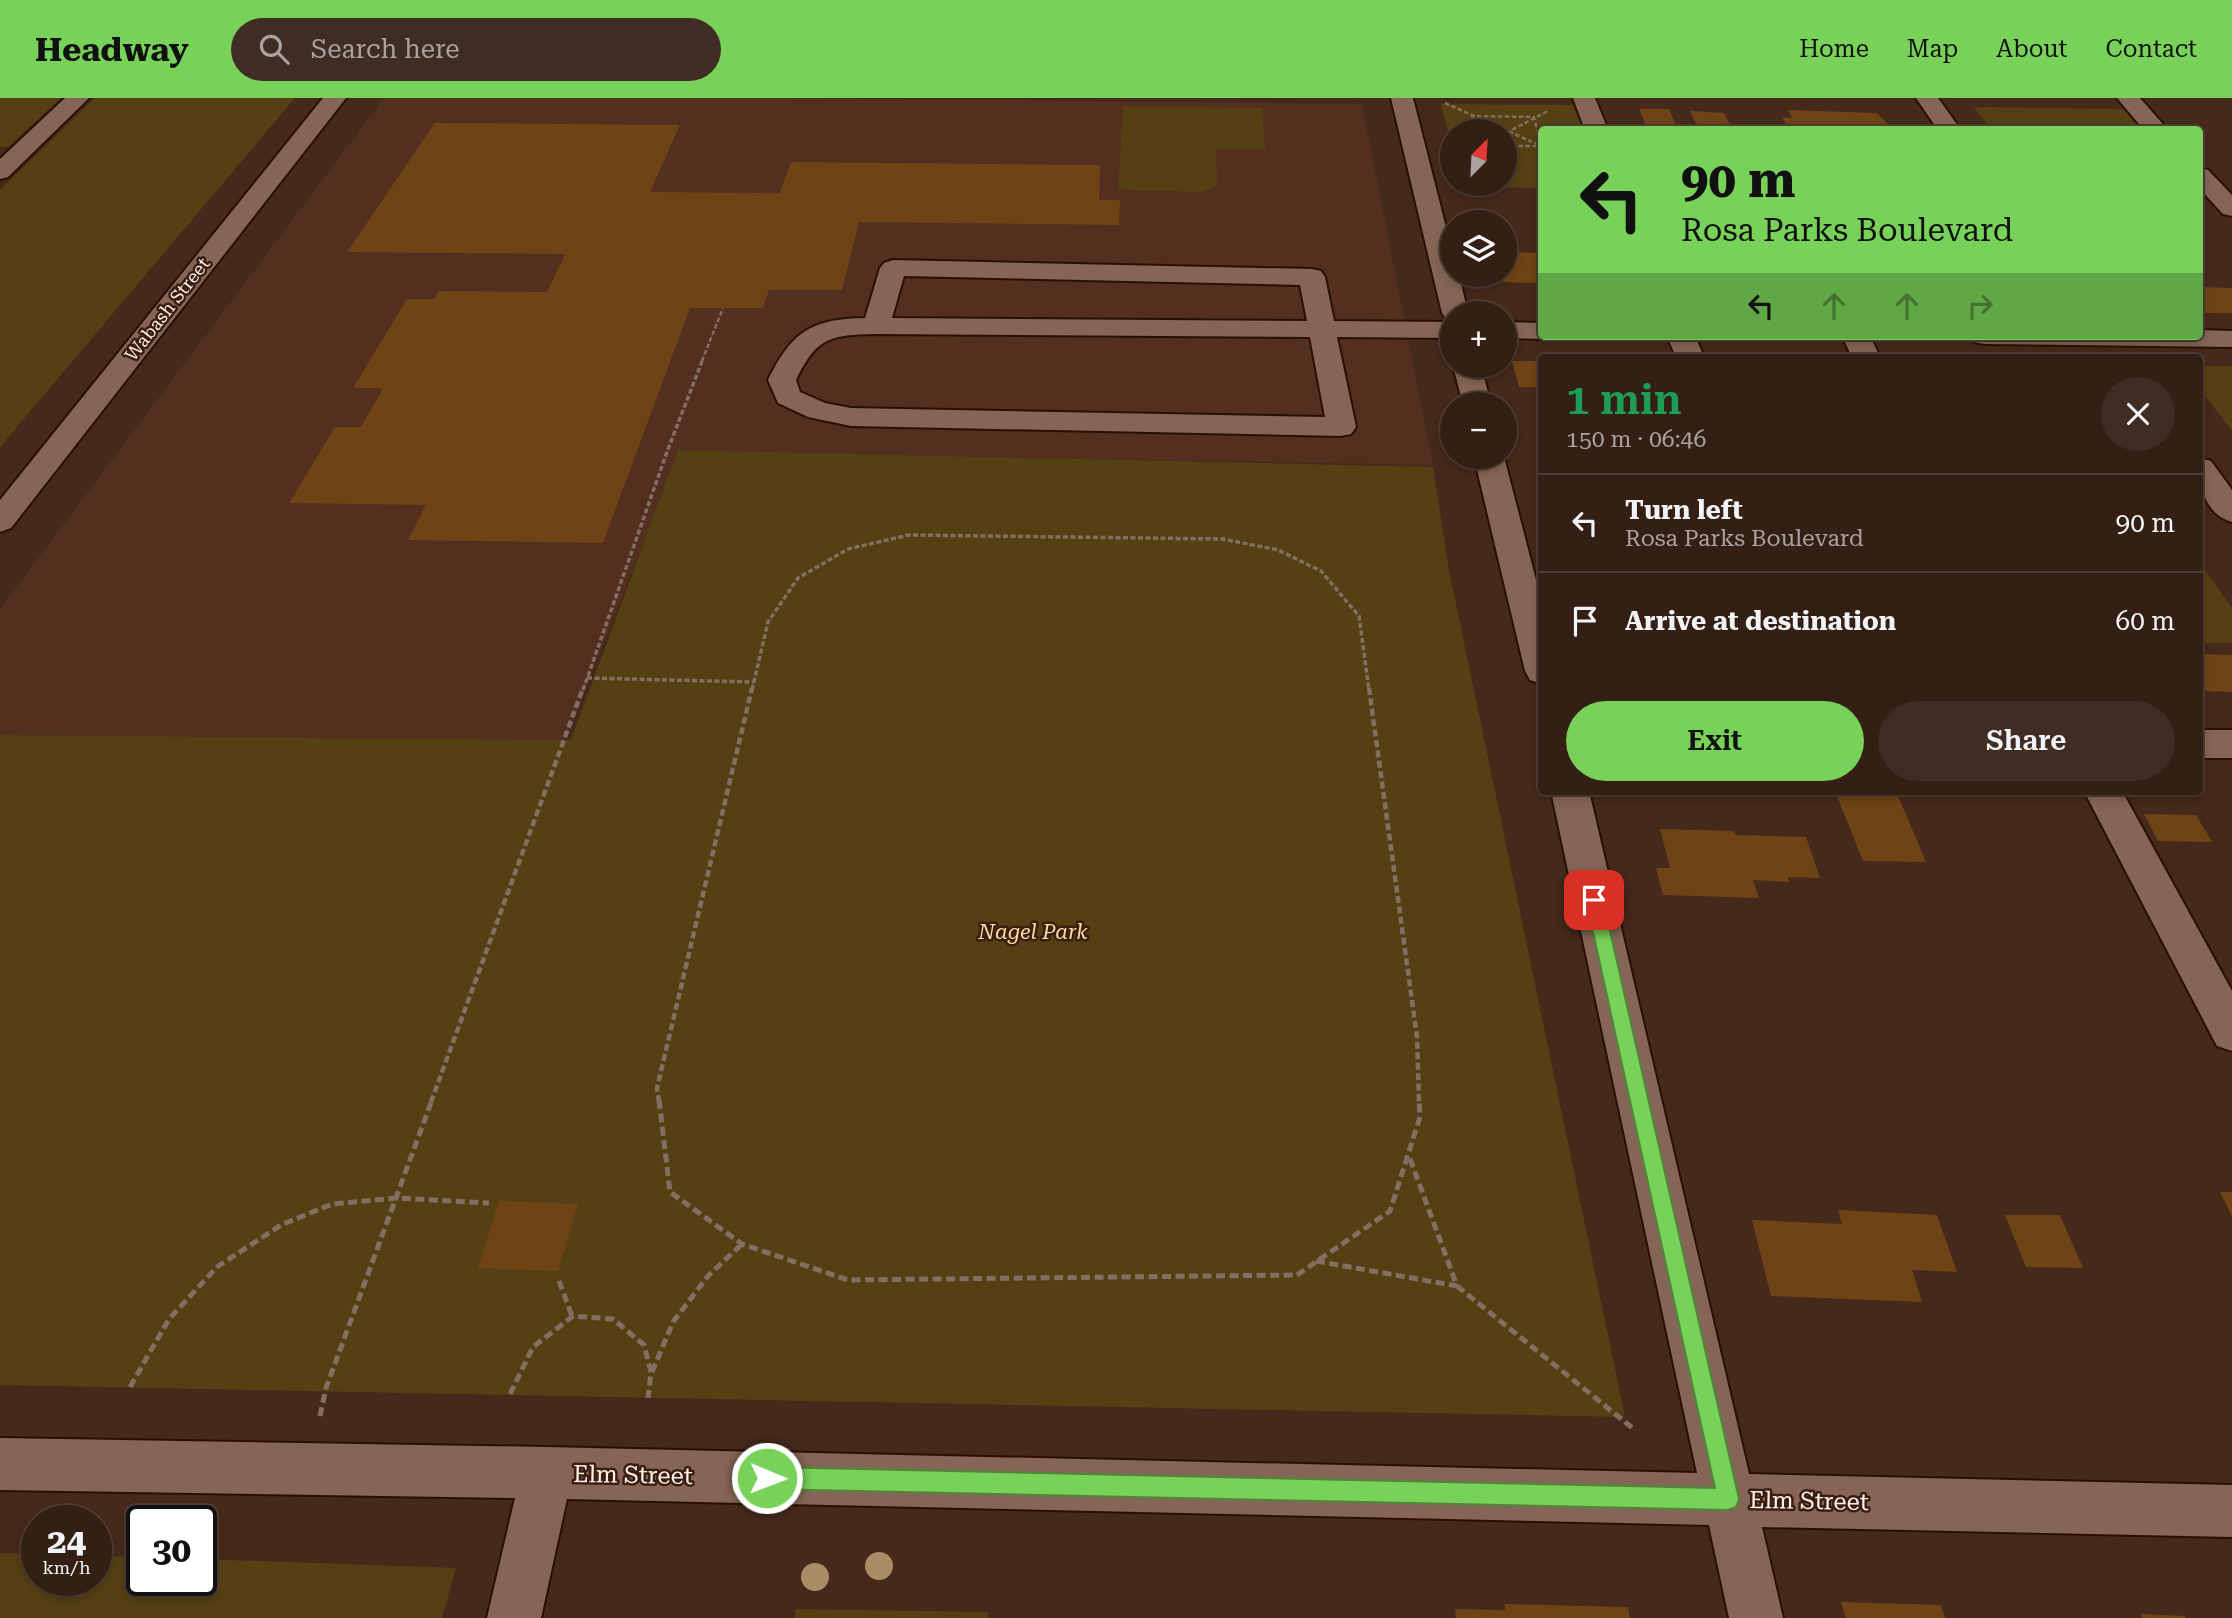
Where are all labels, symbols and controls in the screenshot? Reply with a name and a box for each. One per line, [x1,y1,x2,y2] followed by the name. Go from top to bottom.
[231,18,721,81] search box
[35,30,189,69] text: Headway
[255,30,293,68] icon: search
[311,34,460,64] text: Search here
[1799,35,1869,63] text: Home
[1907,35,1958,63] text: Map
[1996,35,2067,63] text: About
[2105,35,2197,63] text: Contact
[1440,119,1517,196] north arrow
[1440,119,1517,469] map controls
[1681,152,1796,209] text: 90 m
[1566,154,1657,245] icon: left
[1440,210,1517,287] button: layers
[1681,211,2013,249] text: Rosa Parks Boulevard
[120,253,214,365] street label: Wabash Street
[1742,287,1780,325] icon: left
[1815,287,1853,325] icon: ahead
[1888,287,1926,325] icon: ahead
[1961,287,1999,325] icon: right
[1440,301,1517,378] button: +
[1566,375,1682,424] text: 1 min
[2101,377,2175,451] button: close
[1440,392,1517,469] button: −
[1566,426,1706,453] text: 150 m · 06:46
[1625,495,1743,525] text: Turn left
[1566,504,1604,542] icon: left
[2116,508,2175,538] text: 90 m
[1625,525,1864,552] text: Rosa Parks Boulevard
[1566,602,1604,640] icon: arrive
[1625,606,1896,636] text: Arrive at destination
[2116,606,2175,636] text: 60 m
[1566,701,1864,781] button: Exit
[1878,701,2175,781] button: Share
[1564,870,1624,930] pin
[1575,881,1613,919] icon: arrive
[977,920,1088,944] park label: Nagel Park
[730,1441,804,1515] position arrow
[573,1460,693,1490] street label: Elm Street
[1749,1486,1869,1516] street label: Elm Street
[126,1505,217,1596] speed limit sign: 30
[47,1521,86,1562] text: 24
[42,1557,91,1578] text: km/h

